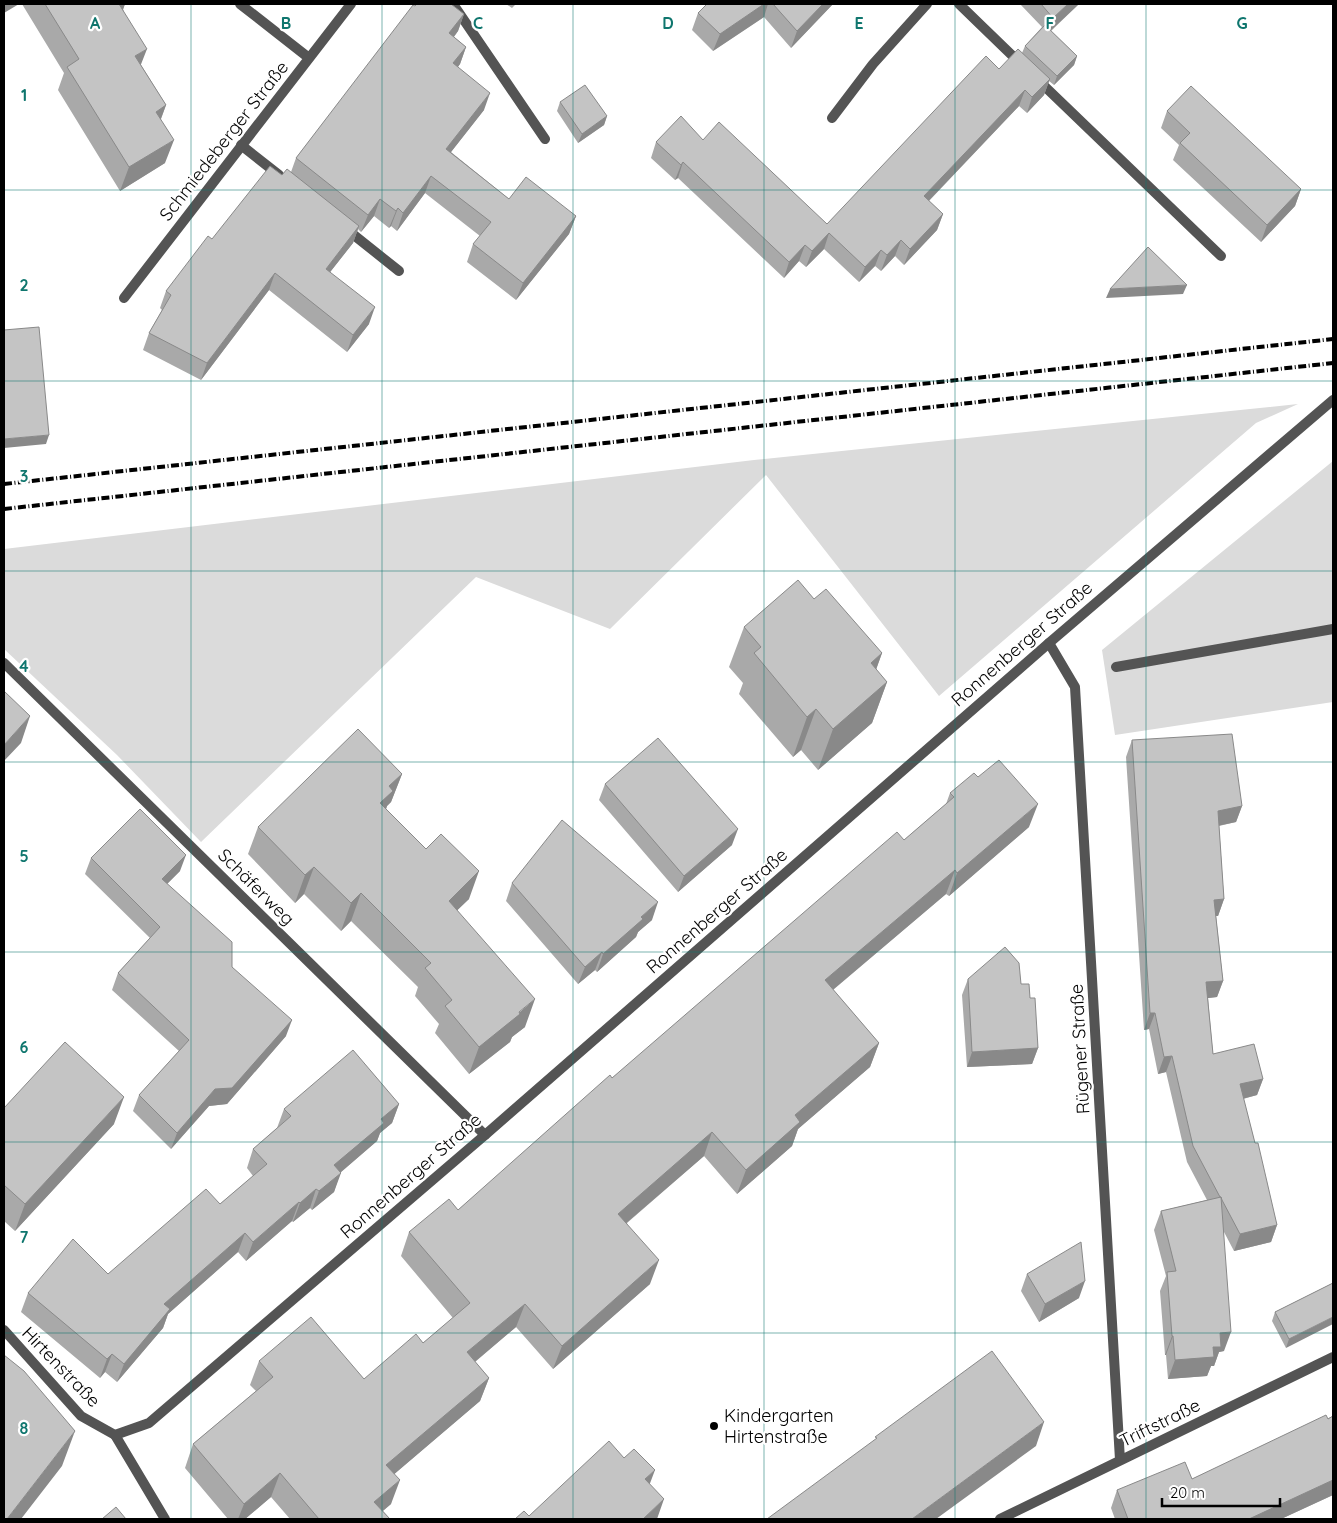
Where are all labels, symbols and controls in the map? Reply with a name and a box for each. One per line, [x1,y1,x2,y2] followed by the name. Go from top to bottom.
[90,13,101,33] text: A
[281,13,291,33] text: B
[473,13,483,33] text: C
[662,13,674,33] text: D
[854,13,864,33] text: E
[1046,13,1055,33] text: F
[1236,13,1248,33] text: G
[154,56,293,225] street label: Schmiedeberger Straße
[21,85,27,105] text: 1
[19,275,29,295] text: 2
[20,466,28,486] text: 3
[946,576,1097,711] street label: Ronnenberger Straße
[19,656,29,676] text: 4
[213,843,300,930] street label: Schäferweg
[641,843,792,978] street label: Ronnenberger Straße
[19,846,29,866] text: 5
[1065,983,1094,1115] street label: Rügener Straße
[20,1037,29,1057] text: 6
[335,1108,486,1243] street label: Ronnenberger Straße
[20,1227,29,1247] text: 7
[17,1321,106,1412] street label: Hirtenstraße
[1116,1393,1204,1452] street label: Triftstraße
[724,1404,834,1448] place label: Kindergarten Hirtenstraße
[20,1418,29,1438] text: 8
[708,1420,720,1432] marker: Kindergarten Hirtenstraße
[1162,1476,1280,1508] scale bar
[1170,1483,1205,1502] text: 20 m

